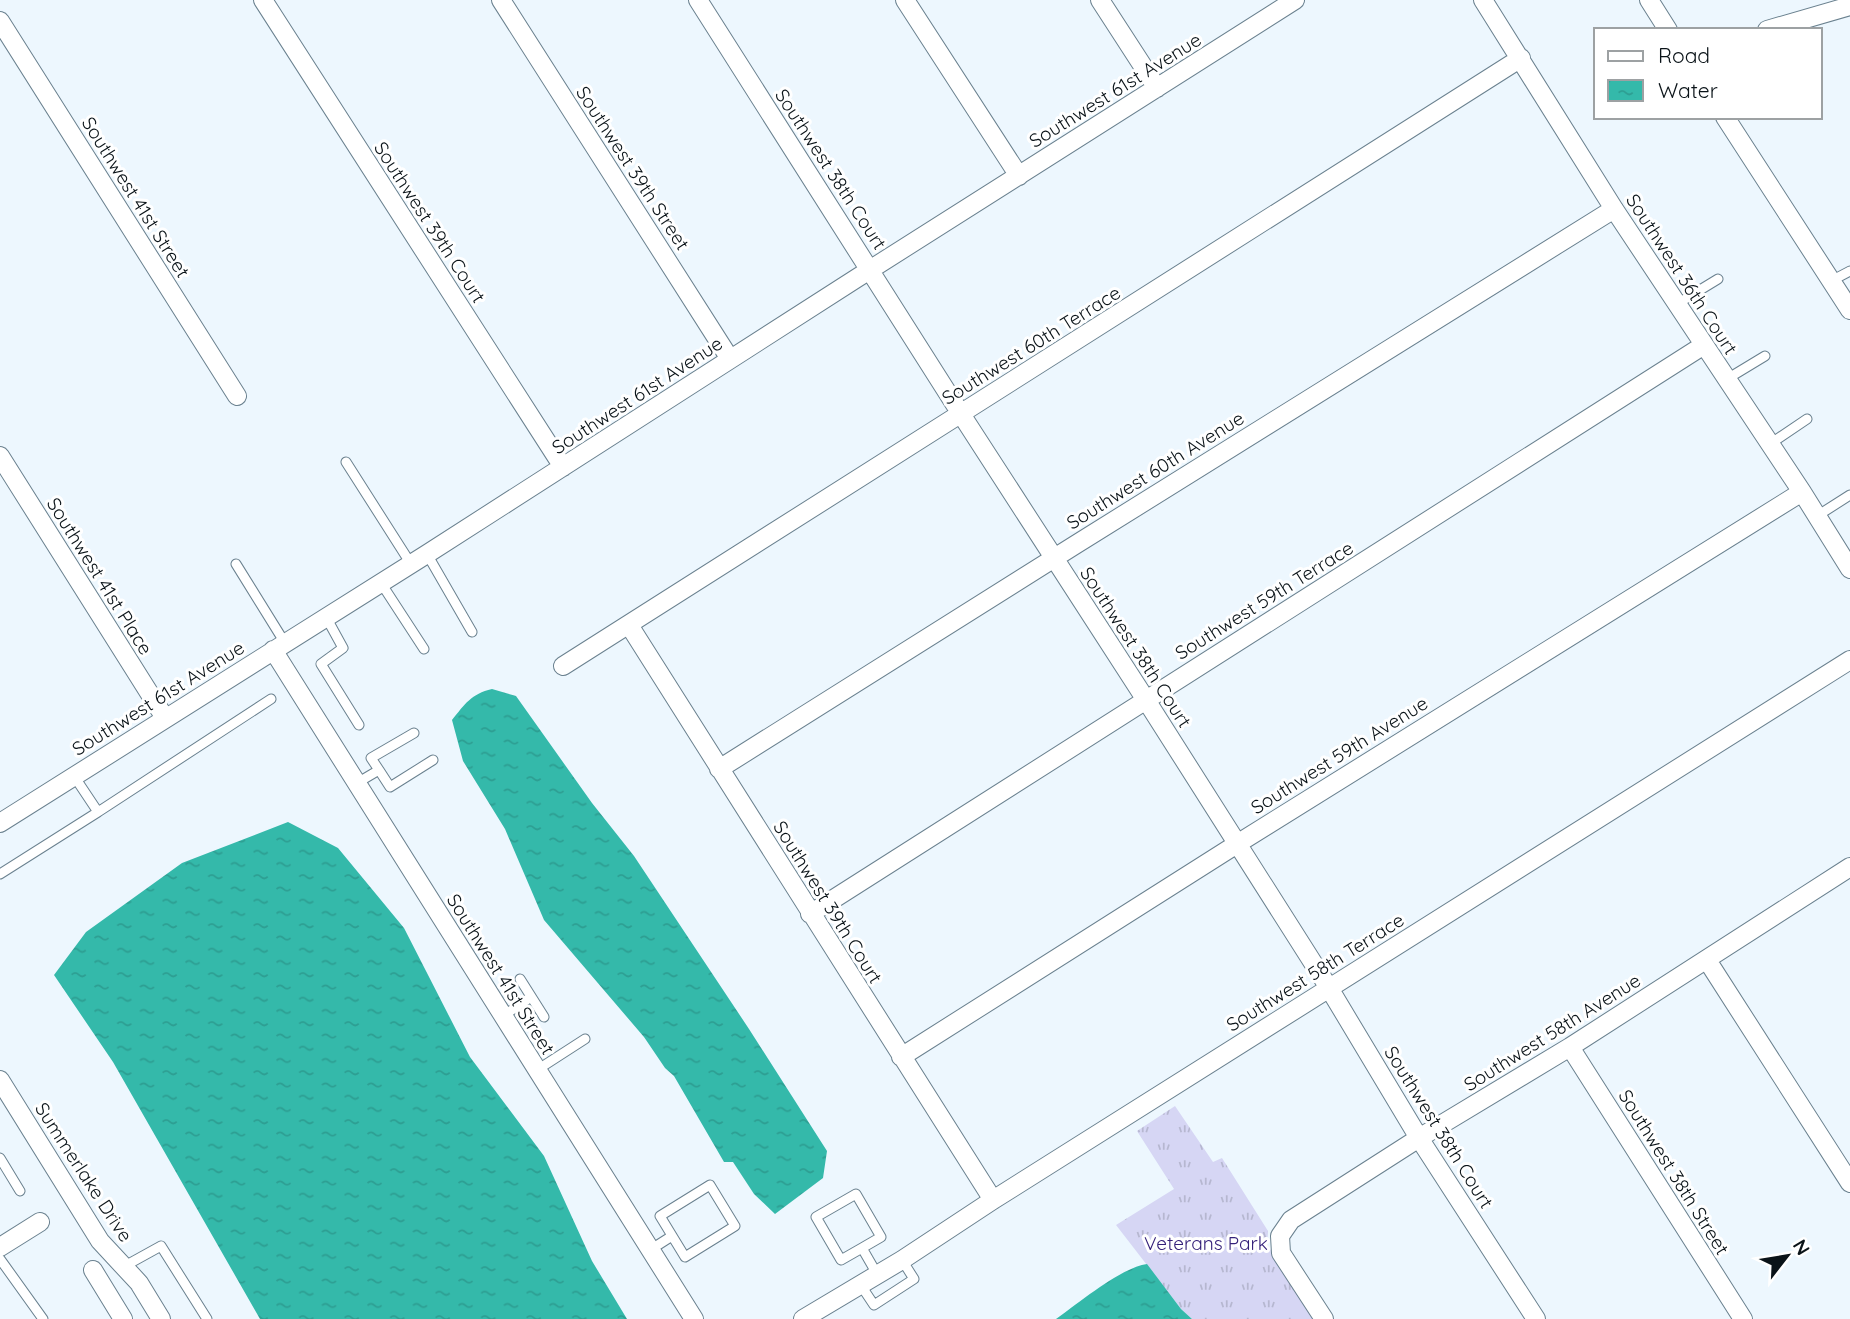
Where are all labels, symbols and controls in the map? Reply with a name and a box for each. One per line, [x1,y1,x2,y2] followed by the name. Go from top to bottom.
[1024,27,1206,153] street label: Southwest 61st Avenue
[1594,28,1822,119] legend
[1658,42,1710,68] text: Road
[1658,77,1718,103] text: Water
[571,82,695,254] street label: Southwest 39th Street
[770,84,892,254] street label: Southwest 38th Court
[77,112,195,282] street label: Southwest 41st Street
[369,137,491,307] street label: Southwest 39th Court
[1621,189,1743,359] street label: Southwest 36th Court
[937,280,1125,410] street label: Southwest 60th Terrace
[547,331,727,459] street label: Southwest 61st Avenue
[1062,406,1248,534] street label: Southwest 60th Avenue
[42,493,158,659] street label: Southwest 41st Place
[1170,535,1358,665] street label: Southwest 59th Terrace
[1075,562,1197,732] street label: Southwest 38th Court
[67,635,249,761] street label: Southwest 61st Avenue
[1246,691,1432,819] street label: Southwest 59th Avenue
[768,816,888,988] street label: Southwest 39th Court
[442,889,560,1059] street label: Southwest 41st Street
[1222,907,1408,1037] street label: Southwest 58th Terrace
[1459,968,1645,1096] street label: Southwest 58th Avenue
[1379,1041,1499,1213] street label: Southwest 38th Court
[1613,1085,1735,1259] street label: Southwest 38th Street
[30,1098,138,1246] street label: Summerlake Drive
[1752,1221,1822,1291] north arrow
[1144,1231,1268,1255] park label: Veterans Park
[1788,1235,1815,1259] text: N

